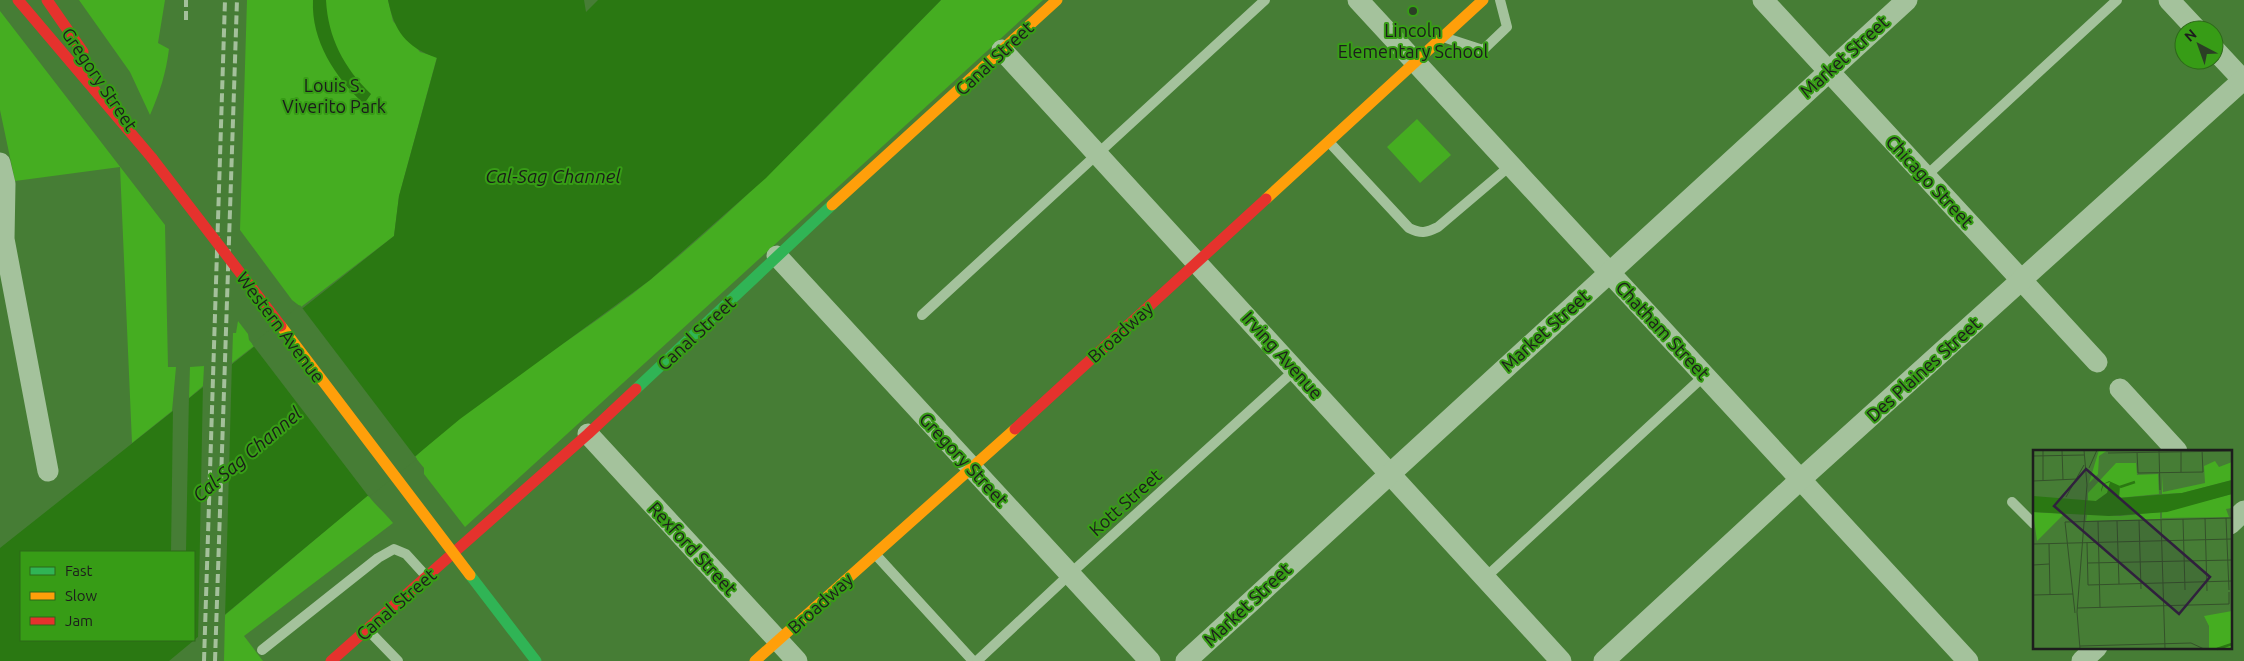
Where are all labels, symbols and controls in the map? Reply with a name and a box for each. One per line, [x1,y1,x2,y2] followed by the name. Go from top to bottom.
[1407,5,1419,17] marker: Lincoln Elementary School
[1796,11,1892,101] street label: Market Street
[951,17,1037,99] street label: Canal Street
[1338,20,1489,61] place label: Lincoln Elementary School
[2174,20,2224,70] north arrow
[58,24,142,134] street label: Gregory Street
[2181,26,2200,45] text: N
[282,75,386,116] park label: Louis S. Viverito Park
[1882,131,1978,231] street label: Chicago Street
[485,165,621,187] water label: Cal-Sag Channel
[233,268,329,386] street label: Western Avenue
[1612,277,1714,383] street label: Chatham Street
[1497,285,1593,375] street label: Market Street
[653,292,739,374] street label: Canal Street
[1083,297,1157,366] street label: Broadway
[1239,307,1327,403] street label: Irving Avenue
[1862,313,1984,425] street label: Des Plaines Street
[188,402,306,506] water label: Cal-Sag Channel
[916,408,1012,510] street label: Gregory Street
[2033,450,2232,648] inset map
[1085,465,1165,539] street label: Kott Street
[645,498,741,598] street label: Rexford Street
[20,551,195,641] legend
[1199,559,1295,649] street label: Market Street
[65,562,93,579] text: Fast
[352,564,440,644] street label: Canal Street
[783,568,857,637] street label: Broadway
[65,587,98,604] text: Slow
[65,612,93,629] text: Jam

